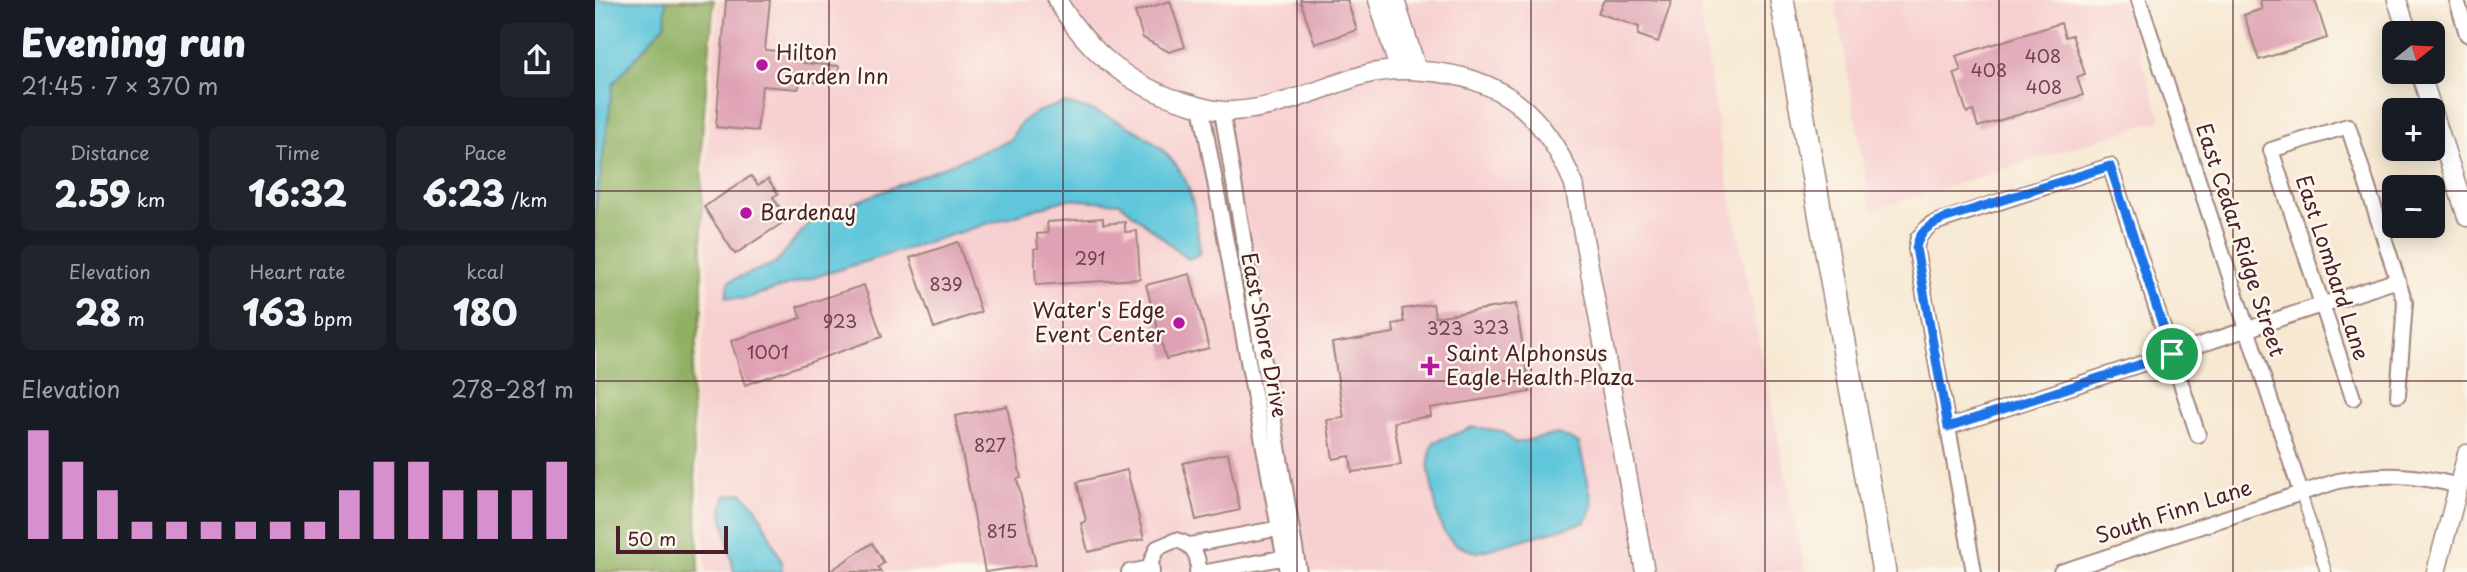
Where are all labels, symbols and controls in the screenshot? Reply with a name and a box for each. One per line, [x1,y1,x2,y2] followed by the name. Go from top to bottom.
[21,13,246,70] text: Evening run
[2382,21,2445,84] north arrow
[2382,21,2445,238] map controls
[500,23,574,97] button: share
[776,35,889,91] place label: Hilton Garden Inn
[2025,42,2061,69] house number: 408
[1971,56,2007,83] house number: 408
[754,57,770,73] marker: Hilton Garden Inn
[21,68,218,103] text: 21:45 · 7 × 370 m
[2026,73,2062,100] house number: 408
[2382,98,2445,161] button: +
[2189,119,2295,360] street label: East Cedar Ridge Street
[70,138,150,166] text: Distance
[275,138,320,166] text: Time
[464,138,507,166] text: Pace
[54,166,131,219] text: 2.59
[248,166,347,219] text: 16:32
[423,166,505,219] text: 6:23
[2289,171,2379,364] street label: East Lombard Lane
[2382,175,2445,238] button: −
[131,185,165,213] text: km
[505,185,548,213] text: /km
[760,195,856,227] place label: Bardenay
[738,205,754,221] marker: Bardenay
[1074,244,1106,271] house number: 291
[1234,249,1298,420] street label: East Shore Drive
[69,257,151,285] text: Elevation
[250,257,345,285] text: Heart rate
[466,257,504,285] text: kcal
[929,270,963,297] house number: 839
[75,285,121,338] text: 28
[242,285,307,338] text: 163
[453,285,518,338] text: 180
[1033,293,1165,349] place label: Water's Edge Event Center
[121,304,145,332] text: m
[307,304,353,332] text: bpm
[823,307,857,334] house number: 923
[1473,313,1509,340] house number: 323
[1427,314,1463,341] house number: 323
[1171,315,1187,331] marker: Water's Edge Event Center
[2142,324,2202,384] pin
[2153,335,2191,373] icon: arrive
[1446,336,1634,392] place label: Saint Alphonsus Eagle Health Plaza
[747,338,789,365] house number: 1001
[1420,356,1440,376] marker: Saint Alphonsus Eagle Health Plaza
[21,371,120,406] text: Elevation
[451,371,574,406] text: 278–281 m
[974,431,1006,458] house number: 827
[2091,470,2256,550] street label: South Finn Lane
[987,517,1017,544] house number: 815
[616,523,728,555] scale bar
[627,524,676,552] text: 50 m

